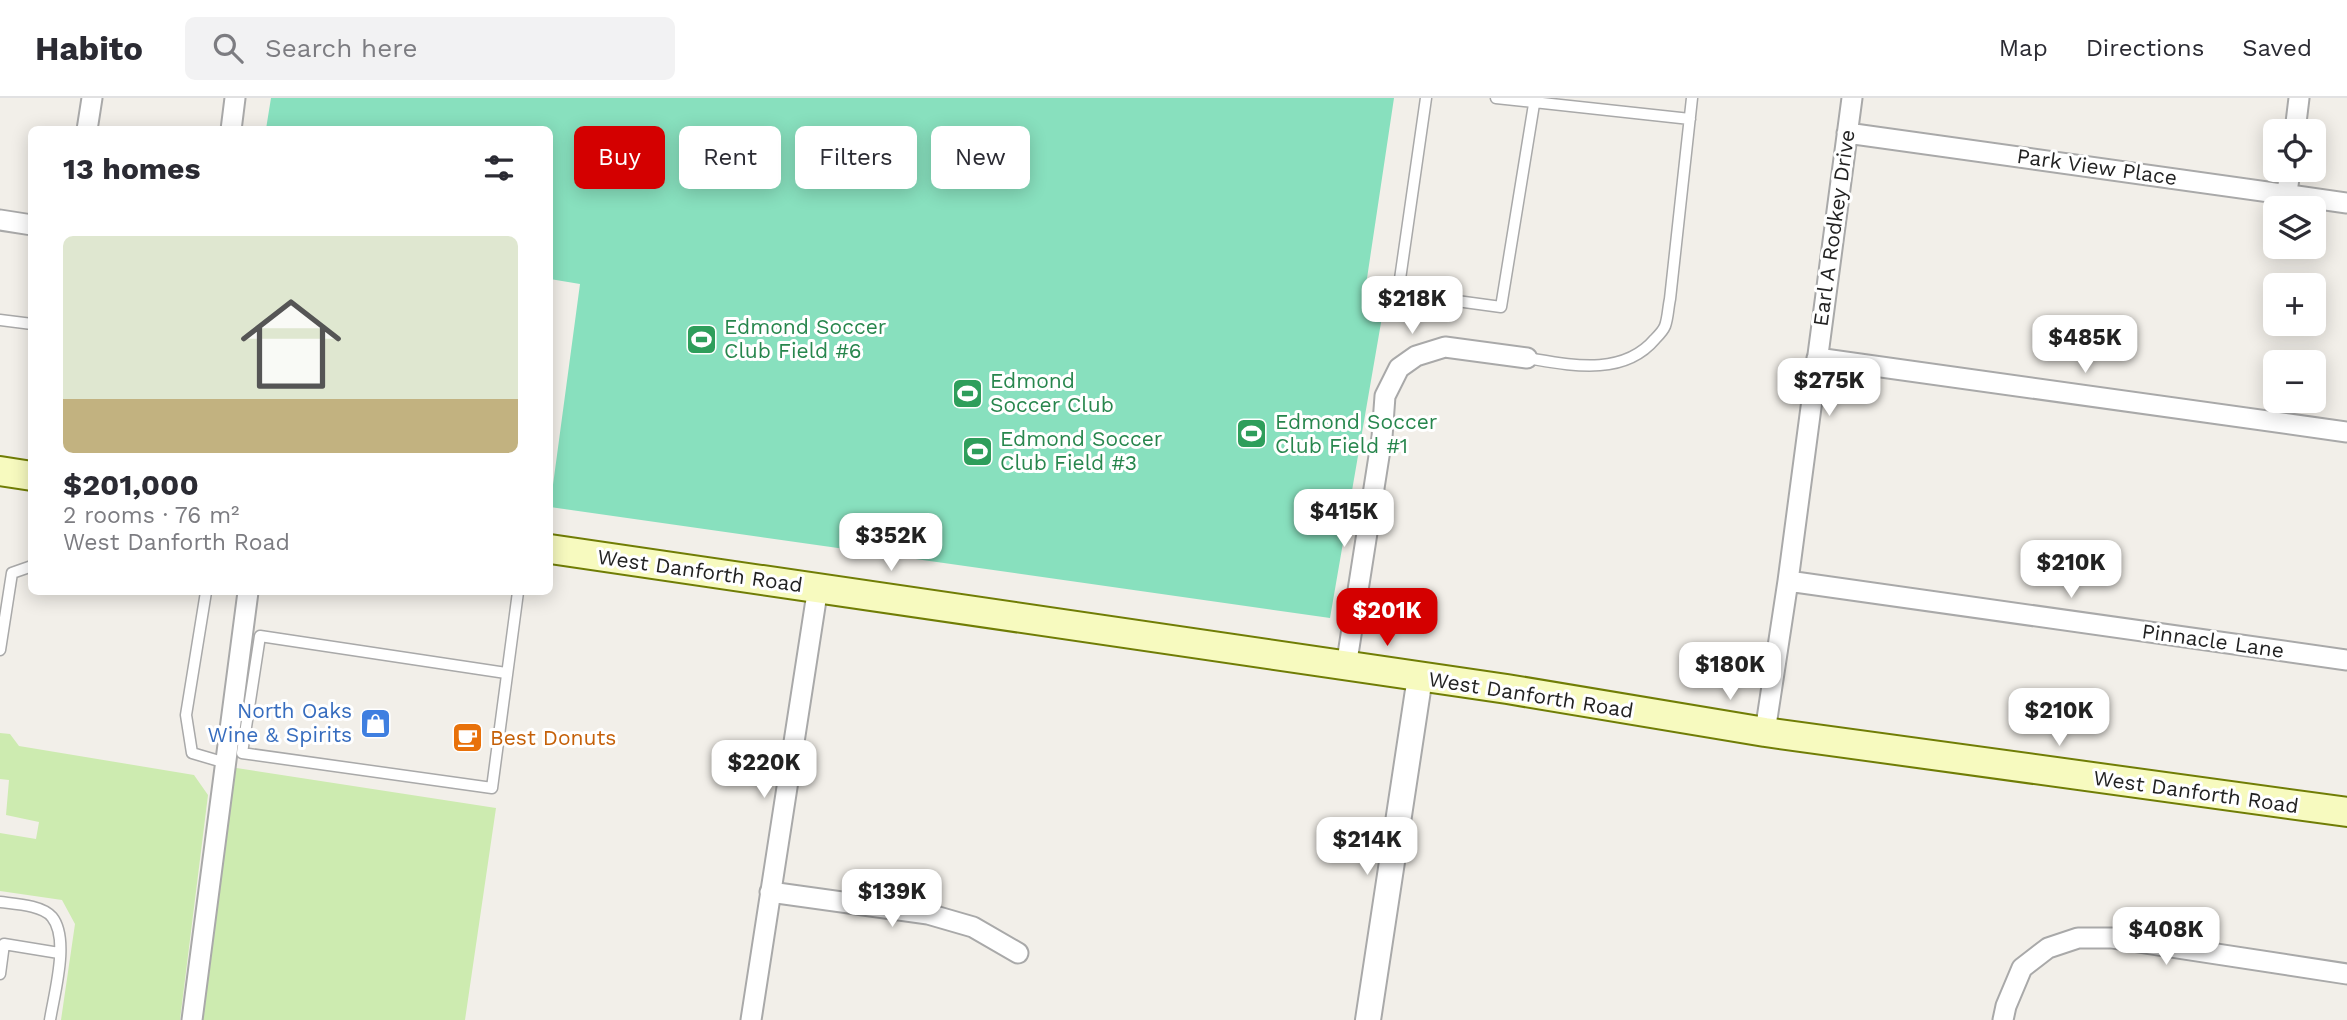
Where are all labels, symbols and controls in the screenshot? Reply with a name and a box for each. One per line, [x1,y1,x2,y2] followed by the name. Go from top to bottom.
[185,17,675,80] search box
[35,29,143,68] text: Habito
[209,29,247,67] icon: search
[265,33,417,63] text: Search here
[1999,34,2048,62] text: Map
[2086,34,2204,62] text: Directions
[2242,34,2312,62] text: Saved
[2263,119,2326,413] map controls
[2263,119,2326,182] button: locate
[574,126,665,189] chip: Buy
[679,126,781,189] chip: Rent
[795,126,917,189] chip: Filters
[931,126,1030,189] chip: New
[1807,128,1860,328] street label: Earl A Rodkey Drive
[2015,143,2179,190] street label: Park View Place
[480,149,518,187] icon: filters
[63,151,200,186] text: 13 homes
[2263,196,2326,259] button: layers
[2263,273,2326,336] button: +
[1363,276,1461,336] pin: $218K
[228,281,354,407] icon: home
[1378,285,1446,312] text: $218K
[724,314,887,363] place label: Edmond Soccer Club Field #6
[2036,316,2134,375] pin: $485K
[684,322,718,356] sports icon: Edmond Soccer Club Field #6
[2048,324,2122,351] text: $485K
[2263,350,2326,413] button: −
[1780,358,1878,418] pin: $275K
[1793,367,1865,394] text: $275K
[990,368,1114,417] place label: Edmond Soccer Club
[950,376,984,410] sports icon: Edmond Soccer Club
[1275,409,1438,458] place label: Edmond Soccer Club Field #1
[1235,417,1269,451] sports icon: Edmond Soccer Club Field #1
[1000,426,1163,475] place label: Edmond Soccer Club Field #3
[960,434,994,468] sports icon: Edmond Soccer Club Field #3
[63,467,199,502] text: $201,000
[1295,490,1393,549] pin: $415K
[1310,498,1378,525] text: $415K
[63,502,239,529] text: 2 rooms · 76 m²
[842,514,940,573] pin: $352K
[855,522,927,549] text: $352K
[63,529,290,556] text: West Danforth Road
[2022,540,2120,600] pin: $210K
[596,544,804,597] street label: West Danforth Road
[2036,549,2106,576] text: $210K
[1338,588,1436,648] pin: $201K
[1352,597,1422,624] text: $201K
[2140,618,2286,663] street label: Pinnacle Lane
[1681,642,1779,702] pin: $180K
[1695,651,1765,678] text: $180K
[1427,666,1635,723] street label: West Danforth Road
[2010,688,2108,748] pin: $210K
[2024,697,2094,724] text: $210K
[208,698,352,747] place label: North Oaks Wine & Spirits
[358,706,392,740] shop icon: North Oaks Wine & Spirits
[450,721,484,755] cafe icon: Best Donuts
[490,725,616,750] place label: Best Donuts
[715,740,813,800] pin: $220K
[728,749,800,776] text: $220K
[2092,765,2300,818] street label: West Danforth Road
[1318,818,1416,877] pin: $214K
[1332,826,1402,853] text: $214K
[843,870,941,929] pin: $139K
[858,878,926,905] text: $139K
[2117,908,2215,967] pin: $408K
[2129,916,2203,943] text: $408K

